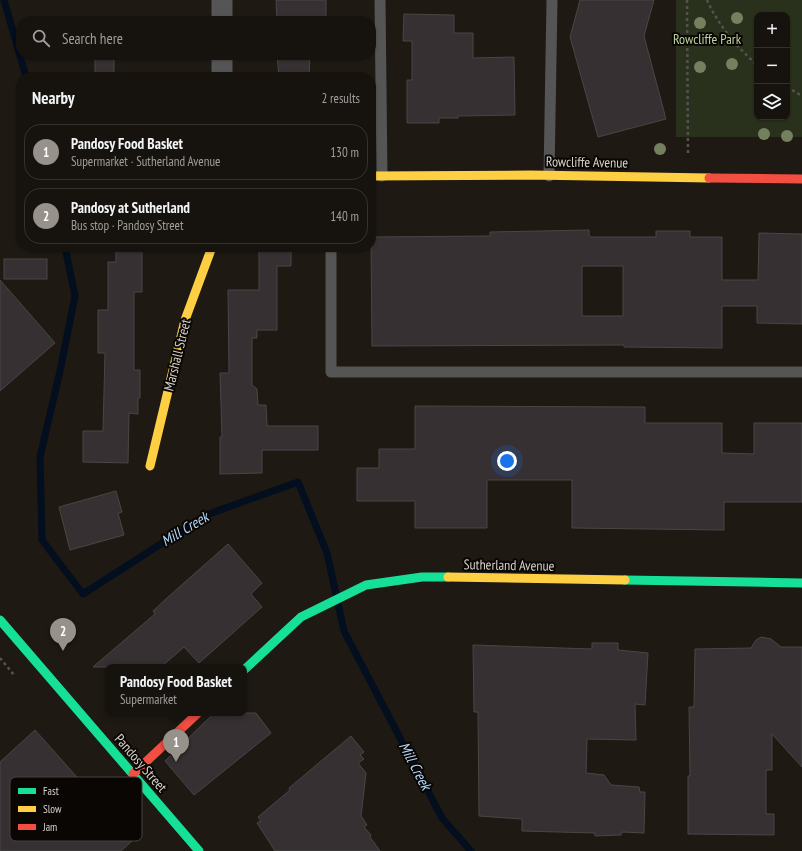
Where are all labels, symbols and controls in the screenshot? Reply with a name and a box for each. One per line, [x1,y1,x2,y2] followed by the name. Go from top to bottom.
[754,12,790,120] map controls
[754,12,790,48] button: +
[16,16,376,60] search box
[30,27,52,49] icon: search
[62,29,123,48] text: Search here
[673,30,742,48] park label: Rowcliffe Park
[754,48,790,84] button: −
[754,84,790,120] button: layers
[32,87,75,109] text: Nearby
[321,90,360,107] text: 2 results
[71,134,183,153] text: Pandosy Food Basket
[43,144,49,161] text: 1
[330,144,359,161] text: 130 m
[546,152,629,172] street label: Rowcliffe Avenue
[71,153,220,170] text: Supermarket · Sutherland Avenue
[71,198,190,217] text: Pandosy at Sutherland
[43,208,49,225] text: 2
[330,208,359,225] text: 140 m
[71,217,184,234] text: Bus stop · Pandosy Street
[159,317,195,393] street label: Marshall Street
[497,451,517,471] your location
[158,506,214,550] water label: Mill Creek
[463,555,555,575] street label: Sutherland Avenue
[50,618,76,651] pin: 2
[105,664,247,716] popup
[120,672,232,691] text: Pandosy Food Basket
[120,691,177,708] text: Supermarket
[163,729,189,762] pin: 1
[111,730,171,796] street label: Pandosy Street
[395,738,437,795] water label: Mill Creek
[10,777,142,841] legend
[43,784,59,798] text: Fast
[43,802,62,816] text: Slow
[42,820,57,834] text: Jam

